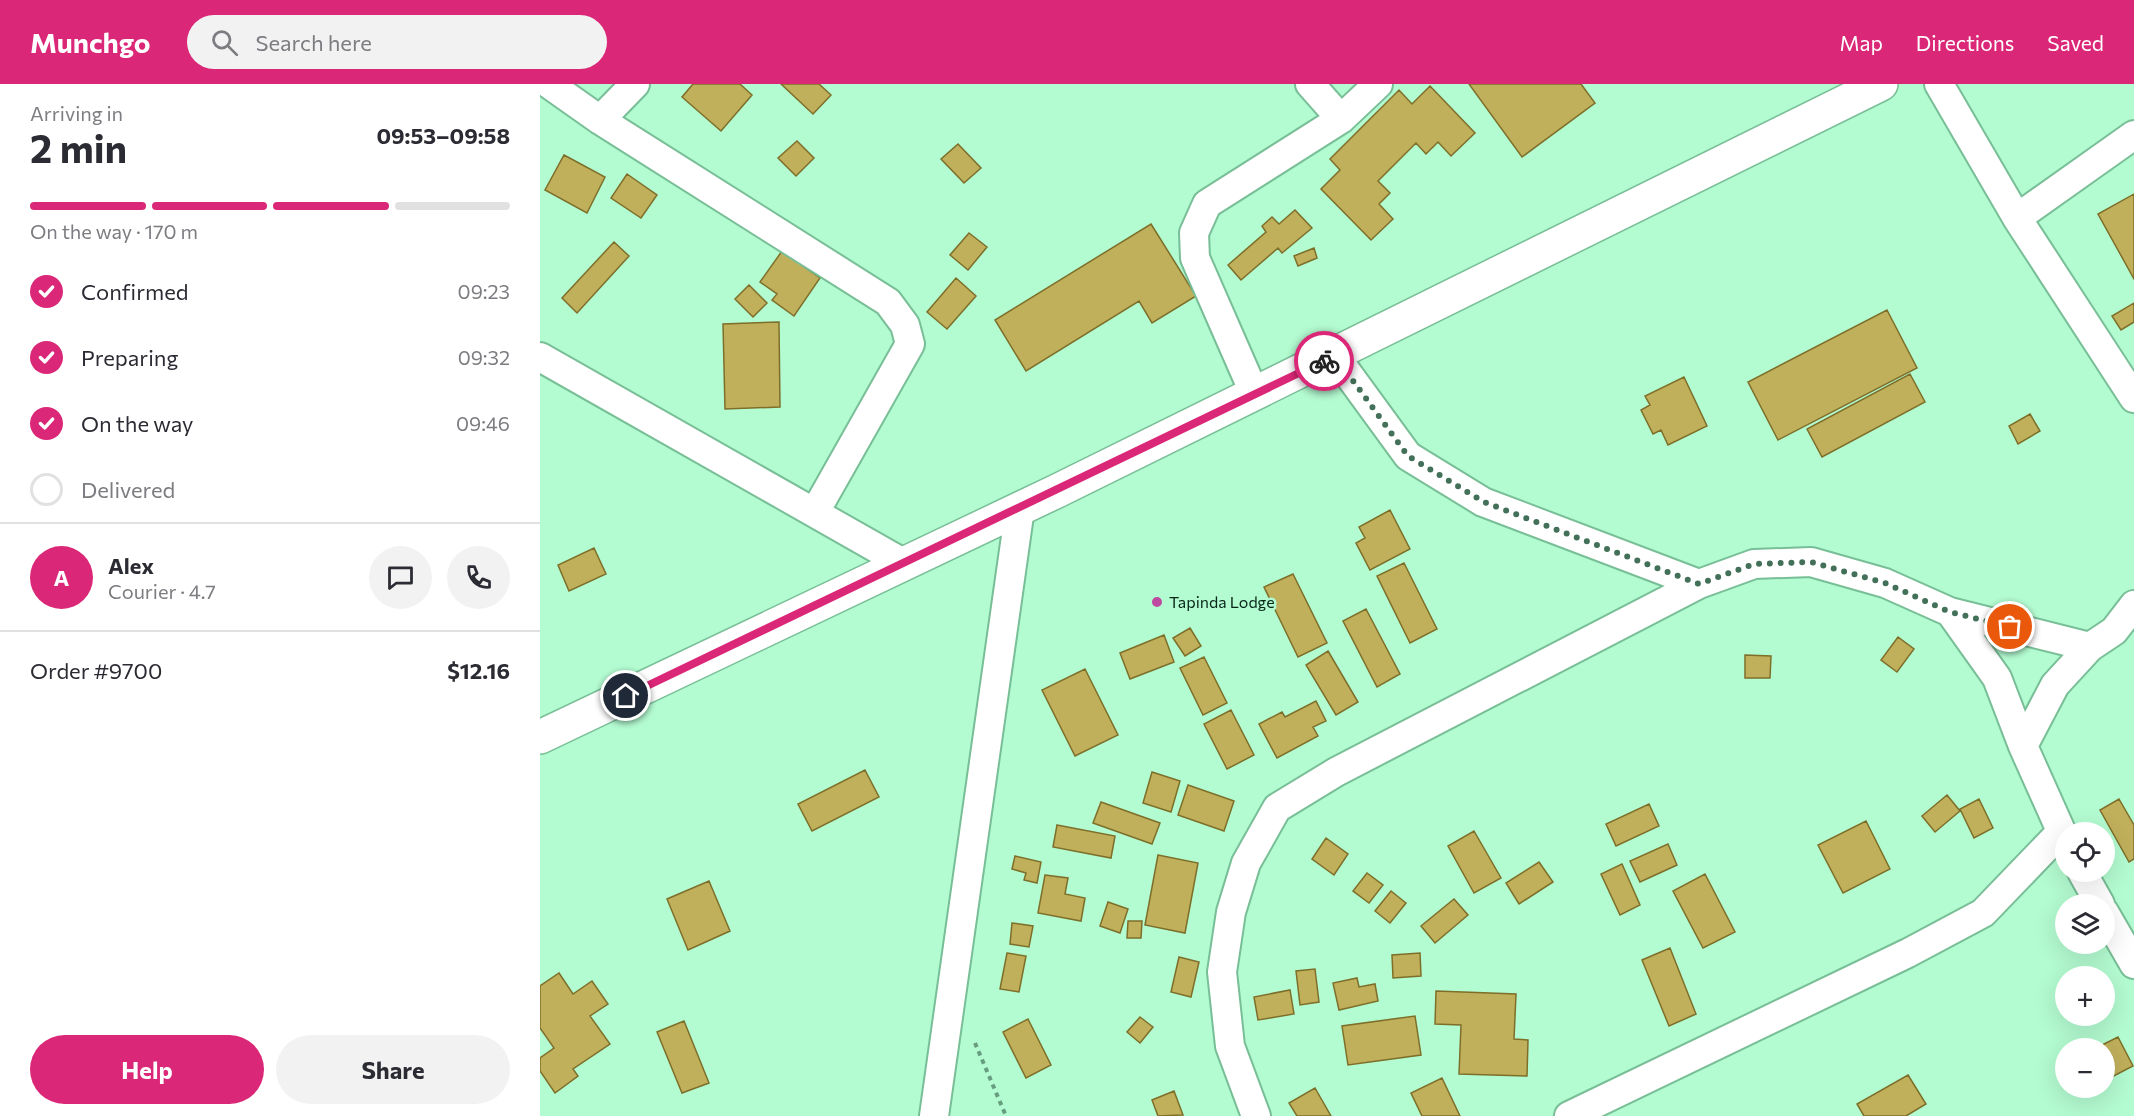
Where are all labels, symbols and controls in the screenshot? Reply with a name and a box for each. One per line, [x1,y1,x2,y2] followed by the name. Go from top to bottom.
[187,15,607,69] search box
[30,25,151,59] text: Munchgo
[208,26,241,59] icon: search
[256,29,372,56] text: Search here
[1840,30,1883,55] text: Map
[1916,30,2014,55] text: Directions
[2047,30,2104,55] text: Saved
[30,101,123,125] text: Arriving in
[376,122,510,149] text: 09:53–09:58
[30,123,127,171] text: 2 min
[30,219,198,243] text: On the way · 170 m
[30,275,63,308] icon: check
[81,278,188,305] text: Confirmed
[458,279,510,303] text: 09:23
[1294,331,1354,391] courier
[30,341,63,374] icon: check
[81,344,178,371] text: Preparing
[458,345,510,369] text: 09:32
[1308,345,1341,378] icon: bike
[30,407,63,440] icon: check
[81,410,193,437] text: On the way
[456,411,510,435] text: 09:46
[81,476,175,503] text: Delivered
[369,546,432,609] button: chat
[447,546,510,609] button: phone
[108,552,154,579] text: Alex
[54,564,69,591] text: A
[108,579,216,603] text: Courier · 4.7
[1169,592,1275,611] place label: Tapinda Lodge
[1150,595,1164,609] marker: Tapinda Lodge
[1984,601,2035,652] pin
[1993,610,2026,643] icon: bag
[30,657,162,684] text: Order #9700
[447,657,510,684] text: $12.16
[600,670,651,721] pin
[609,679,642,712] icon: home
[2055,822,2115,1098] map controls
[2055,822,2115,882] button: locate
[2055,894,2115,954] button: layers
[2055,966,2115,1026] button: +
[30,1035,264,1104] button: Help
[276,1035,510,1104] button: Share
[2055,1038,2115,1098] button: −

